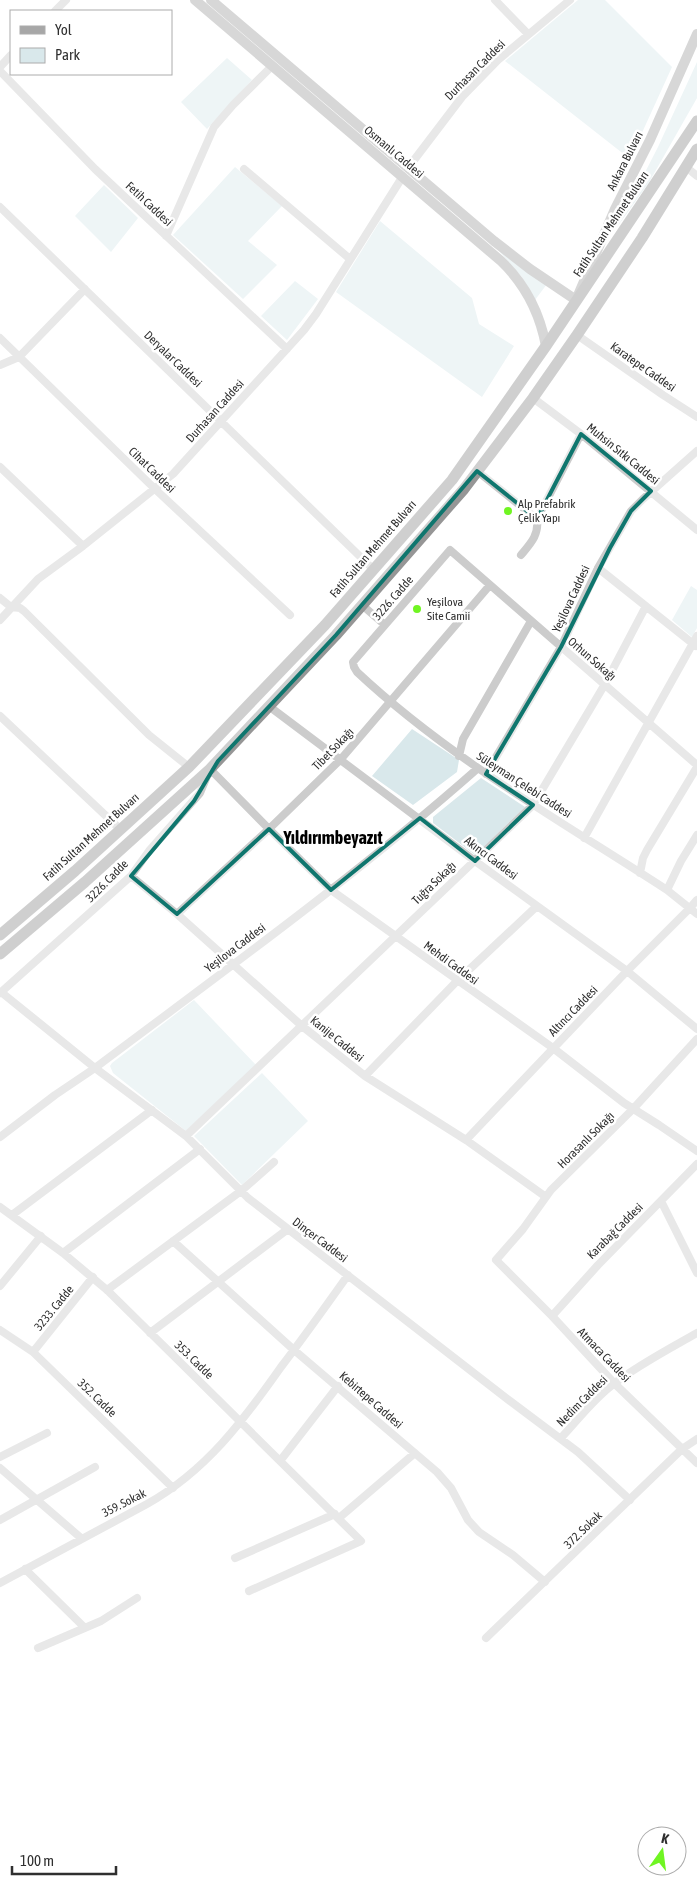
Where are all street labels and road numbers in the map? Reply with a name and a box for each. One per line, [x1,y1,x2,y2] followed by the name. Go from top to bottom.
[442,37,508,103] street label: Durhasan Caddesi
[361,123,427,181] street label: Osmanlı Caddesi
[604,129,646,193] street label: Ankara Bulvarı
[570,169,652,279] street label: Fatih Sultan Mehmet Bulvarı
[123,179,175,229] street label: Fetih Caddesi
[141,328,205,390] street label: Deryalar Caddesi
[608,339,678,395] street label: Karatepe Caddesi
[183,377,247,445] street label: Durhasan Caddesi
[584,420,662,488] street label: Muhsin Sıtkı Caddesi
[126,444,178,496] street label: Cihat Caddesi
[327,498,419,600] street label: Fatih Sultan Mehmet Bulvarı
[549,563,593,635] street label: Yeşilova Caddesi
[370,573,416,623] street label: 3226. Cadde
[565,634,619,684] street label: Orhun Sokağı
[309,725,357,773] street label: Tibet Sokağı
[474,749,574,821] street label: Süleyman Çelebi Caddesi
[40,790,142,884] street label: Fatih Sultan Mehmet Bulvarı
[462,833,520,883] street label: Akıncı Caddesi
[83,857,131,905] street label: 3226. Cadde
[409,859,459,907] street label: Tuğra Sokağı
[202,921,268,975] street label: Yeşilova Caddesi
[421,938,481,988] street label: Mehdi Caddesi
[545,983,601,1039] street label: Altıncı Caddesi
[308,1013,366,1065] street label: Kanije Caddesi
[555,1109,617,1171] street label: Horasanlı Sokağı
[584,1200,646,1262] street label: Karabağ Caddesi
[290,1215,350,1265] street label: Dinçer Caddesi
[32,1283,76,1333] street label: 3233. Cadde
[575,1325,633,1385] street label: Atmaca Caddesi
[172,1338,216,1382] street label: 353. Cadde
[336,1369,406,1431] street label: Kebirtepe Caddesi
[554,1373,610,1429] street label: Nedim Caddesi
[75,1376,119,1420] street label: 352. Cadde
[100,1486,149,1520] street label: 359. Sokak
[561,1508,605,1552] street label: 372. Sokak

